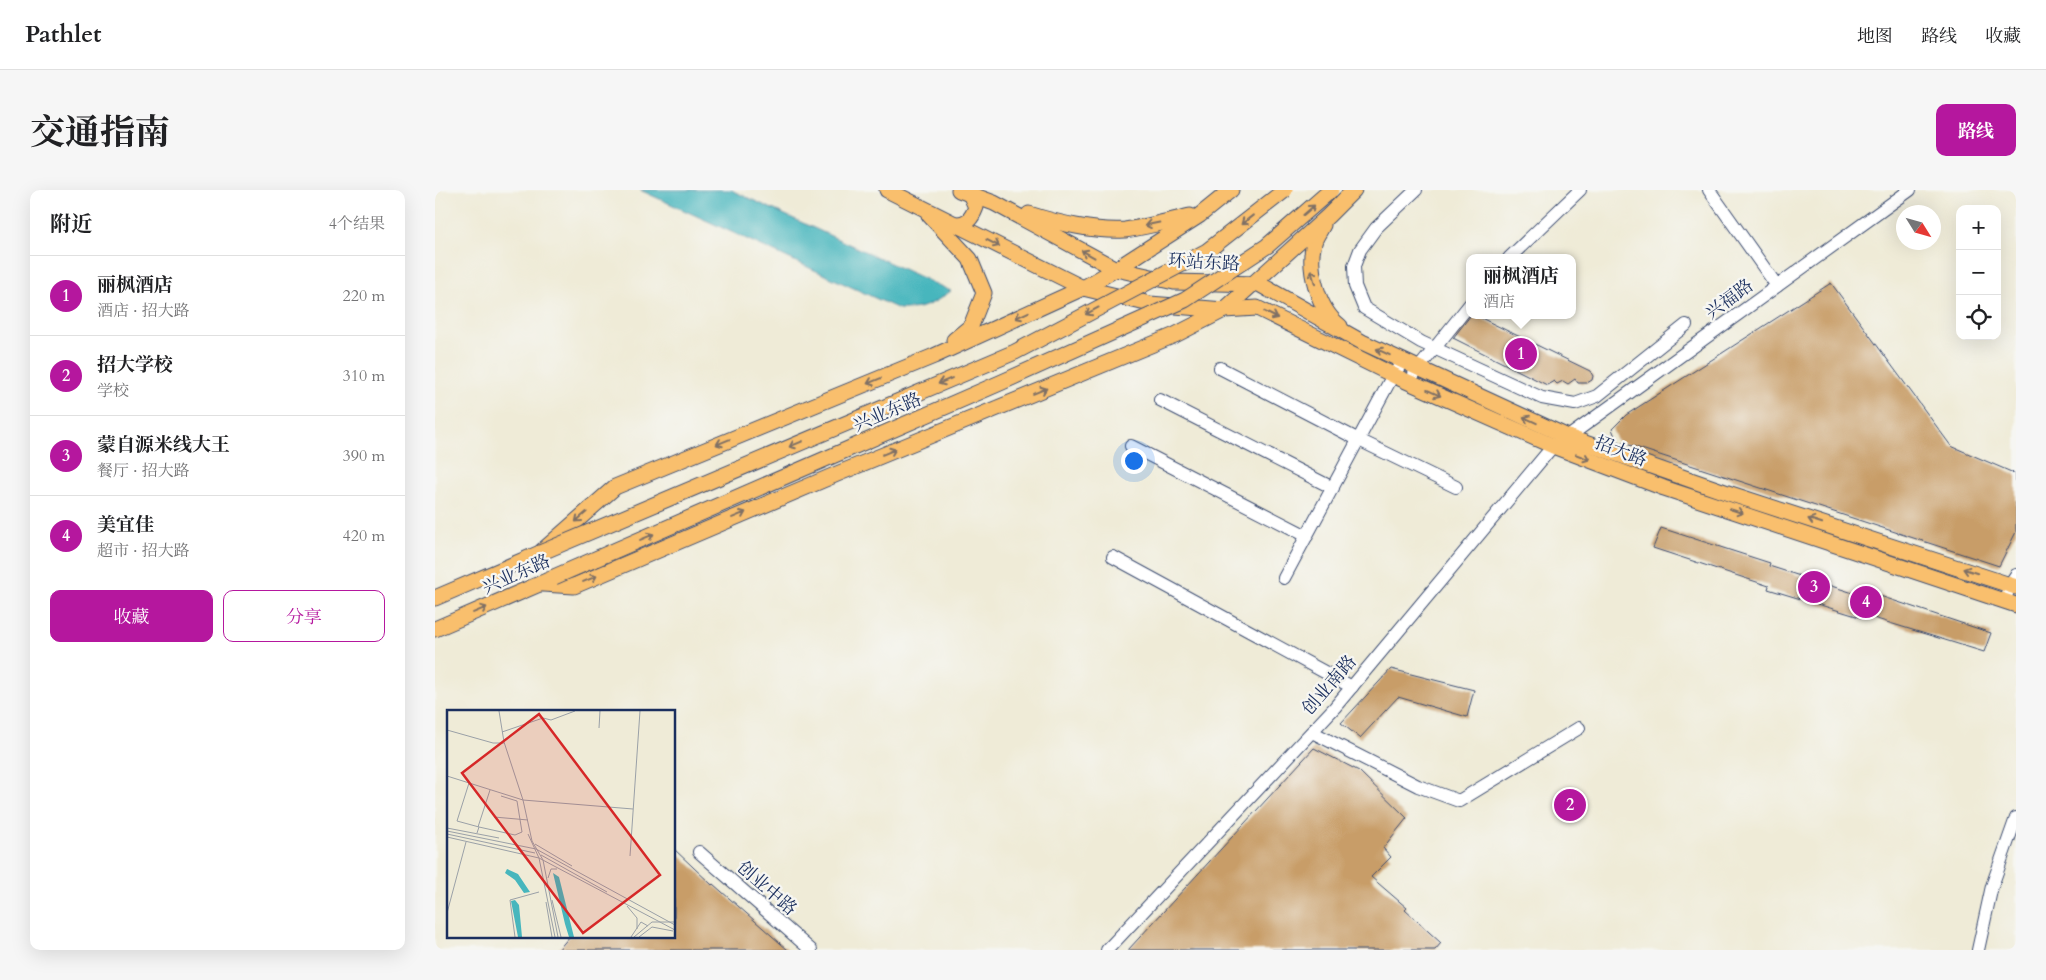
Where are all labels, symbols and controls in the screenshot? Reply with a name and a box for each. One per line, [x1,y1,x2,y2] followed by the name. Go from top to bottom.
[25,18,102,51] text: Pathlet
[1857,24,1893,49] text: 地图
[1921,24,1957,49] text: 路线
[1985,24,2021,49] text: 收藏
[1936,104,2016,156] button: 路线
[30,109,170,157] text: 交通指南
[1302,204,1315,215] one-way arrow
[1896,205,1941,250] north arrow
[1956,205,2001,340] map controls
[1956,205,2001,250] button: +
[50,210,92,239] text: 附近
[329,213,385,235] text: 4个结果
[1241,215,1254,226] one-way arrow
[1145,220,1161,229] one-way arrow
[985,239,1000,248] one-way arrow
[1167,248,1241,277] street label: 环站东路
[1081,249,1096,259] one-way arrow
[1956,250,2001,295] button: −
[1466,254,1576,319] popup
[1483,263,1559,289] text: 丽枫酒店
[1308,269,1318,285] one-way arrow
[97,272,173,298] text: 丽枫酒店
[1700,273,1758,325] street label: 兴福路
[62,285,70,307] text: 1
[343,285,385,307] text: 220 m
[1483,291,1515,313] text: 酒店
[1956,295,2001,340] button: locate
[97,300,190,322] text: 酒店 · 招大路
[1085,307,1100,316] one-way arrow
[1015,311,1030,321] one-way arrow
[1264,311,1279,321] one-way arrow
[1505,335,1537,373] pin: 1
[1376,346,1391,356] one-way arrow
[97,352,173,378] text: 招大学校
[62,365,70,387] text: 2
[343,365,385,387] text: 310 m
[867,376,882,386] one-way arrow
[938,378,953,387] one-way arrow
[97,380,129,402] text: 学校
[1032,386,1047,395] one-way arrow
[849,387,925,438] street label: 兴业东路
[1426,389,1441,399] one-way arrow
[1523,415,1538,424] one-way arrow
[1591,430,1651,473] street label: 招大路
[97,432,230,458] text: 蒙自源米线大王
[716,438,731,448] one-way arrow
[789,440,804,450] one-way arrow
[62,445,70,467] text: 3
[343,445,385,467] text: 390 m
[881,447,896,457] one-way arrow
[1121,448,1147,474] your location
[1575,453,1590,462] one-way arrow
[97,460,190,482] text: 餐厅 · 招大路
[1728,507,1744,517] one-way arrow
[731,510,746,520] one-way arrow
[574,511,587,523] one-way arrow
[97,512,154,538] text: 美宜佳
[1808,516,1824,525] one-way arrow
[62,525,70,547] text: 4
[343,525,385,547] text: 420 m
[639,531,654,541] one-way arrow
[97,540,190,562] text: 超市 · 招大路
[478,548,554,601] street label: 兴业东路
[1962,565,1978,575] one-way arrow
[1798,568,1830,606] pin: 3
[582,574,597,584] one-way arrow
[1850,583,1882,621] pin: 4
[50,590,213,642] button: 收藏
[223,590,385,642] button: 分享
[472,605,487,615] one-way arrow
[1296,650,1362,721] street label: 创业南路
[447,710,675,938] inset map
[1554,786,1586,824] pin: 2
[731,855,802,921] street label: 创业中路

